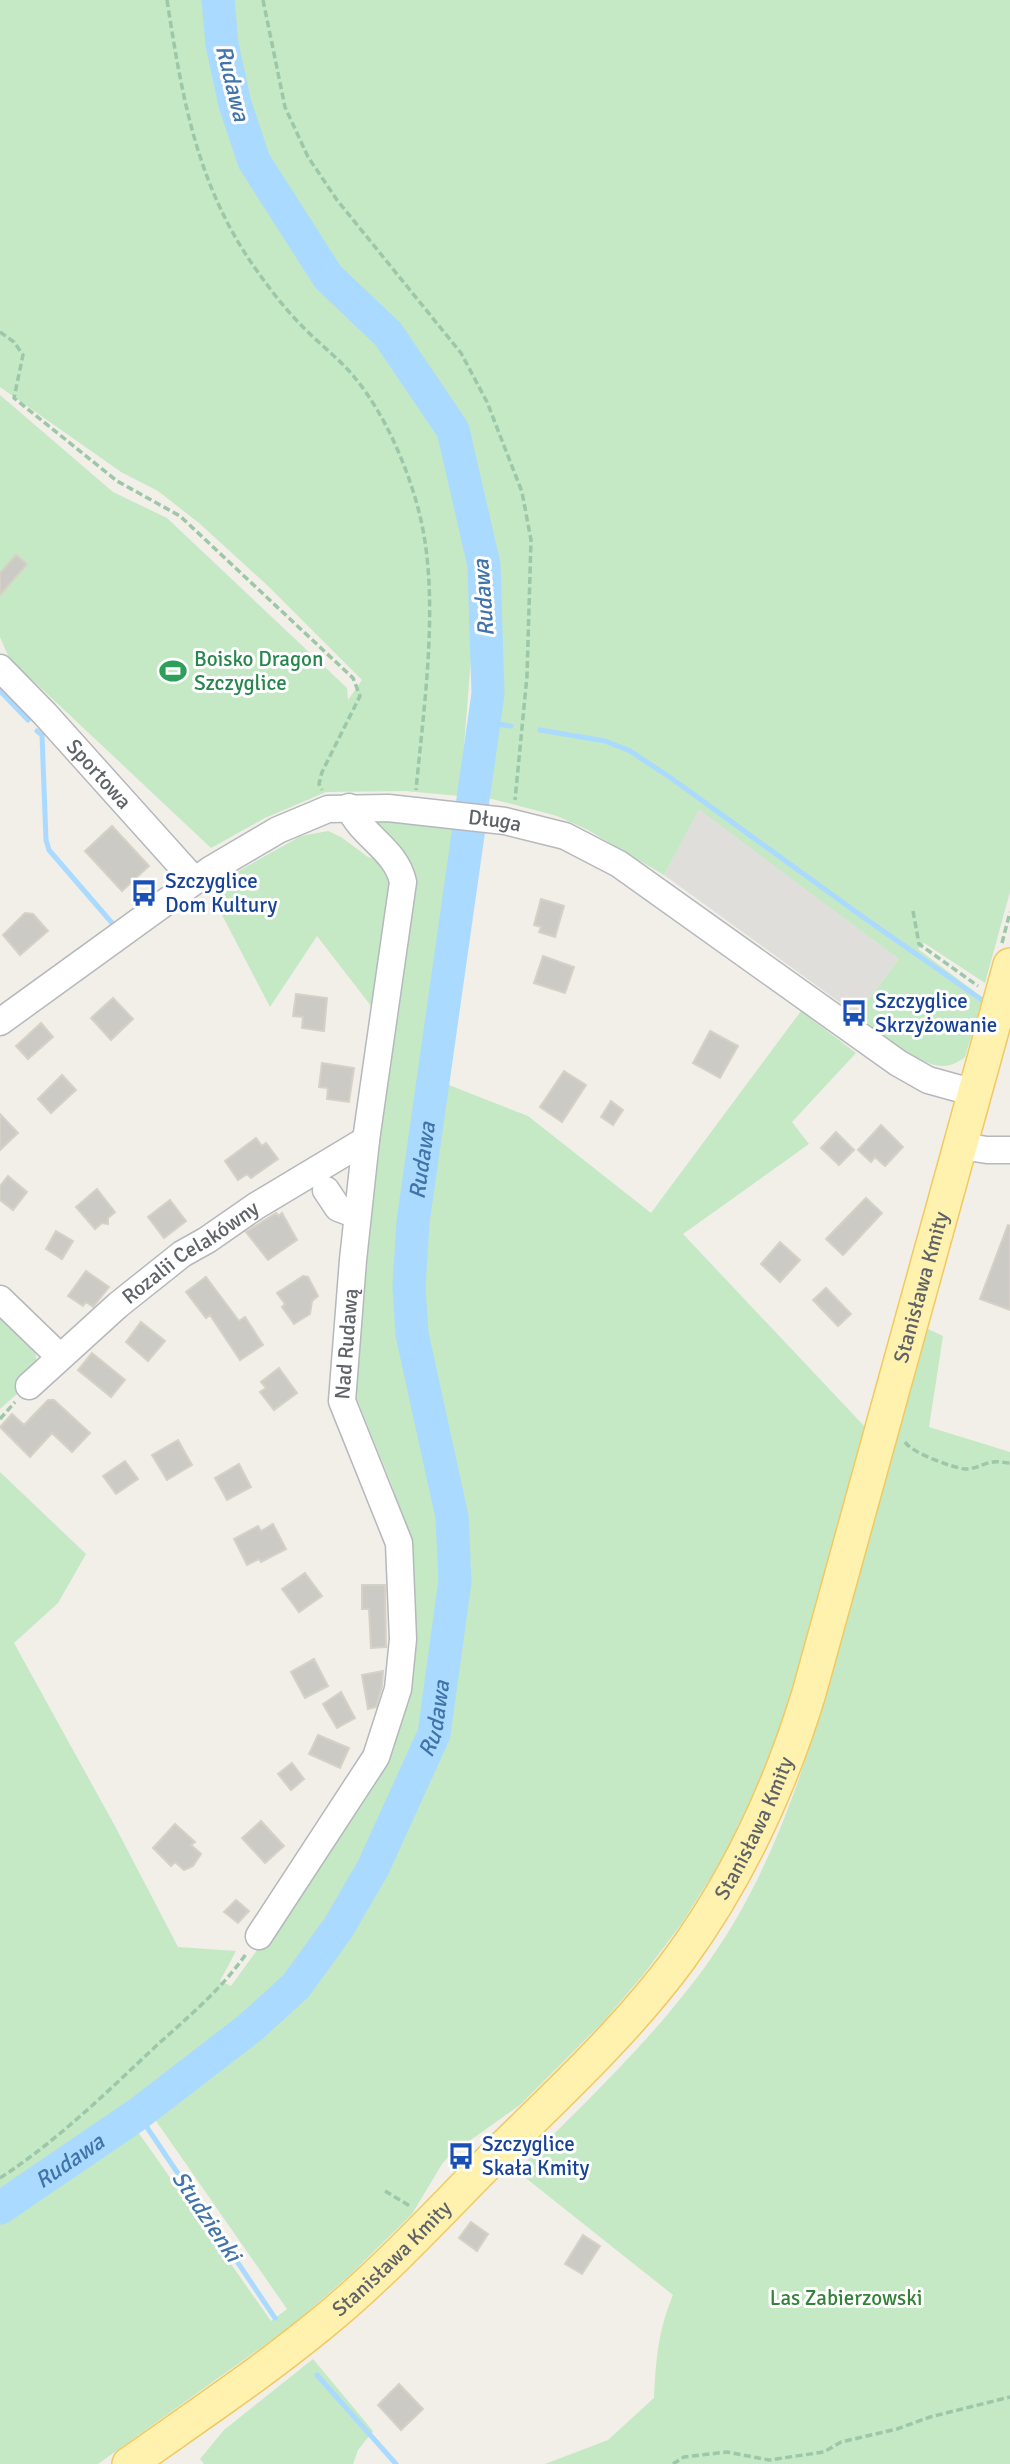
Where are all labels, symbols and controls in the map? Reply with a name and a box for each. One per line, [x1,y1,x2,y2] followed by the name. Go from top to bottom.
[209,42,256,126] water label: Rudawa
[466,557,501,638] water label: Rudawa
[194,646,323,696] place label: Boisko Dragon Szczyglice
[158,656,188,686] sports icon: Boisko Dragon Szczyglice
[61,734,137,814] street label: Sportowa
[467,804,524,838] street label: Długa
[165,868,277,918] place label: Szczyglice Dom Kultury
[129,878,159,908] bus stop icon: Szczyglice Dom Kultury
[875,988,997,1038] place label: Szczyglice Skrzyżowanie
[839,998,869,1028] bus stop icon: Szczyglice Skrzyżowanie
[402,1119,442,1201] water label: Rudawa
[117,1195,264,1310] street label: Rozalii Celakówny
[888,1208,954,1366] street label: Stanisława Kmity
[329,1287,364,1400] street label: Nad Rudawą
[411,1677,456,1762] water label: Rudawa
[709,1753,799,1904] street label: Stanisława Kmity
[29,2127,111,2195] water label: Rudawa
[482,2131,589,2181] place label: Szczyglice Skała Kmity
[446,2141,476,2171] bus stop icon: Szczyglice Skała Kmity
[166,2165,249,2270] water label: Studzienki
[327,2195,457,2322] street label: Stanisława Kmity
[770,2285,922,2311] park label: Las Zabierzowski

